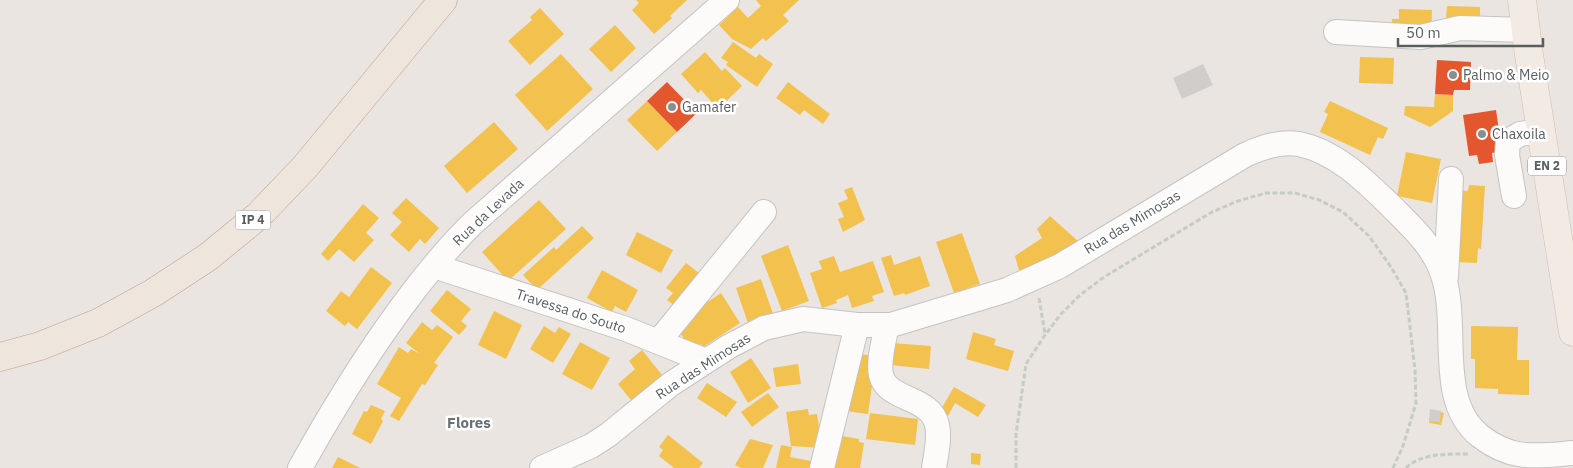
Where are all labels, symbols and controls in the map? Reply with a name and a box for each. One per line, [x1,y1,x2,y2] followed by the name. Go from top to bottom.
[1398,15,1543,47] scale bar
[1406,23,1441,42] text: 50 m
[1463,66,1550,84] place label: Palmo & Meio
[1447,69,1459,81] marker: Palmo & Meio
[682,98,736,116] place label: Gamafer
[666,101,678,113] marker: Gamafer
[1492,125,1546,143] place label: Chaxoila
[1476,128,1488,140] marker: Chaxoila
[1528,157,1566,176] road number: EN 2
[449,174,528,250] street label: Rua da Levada
[1080,186,1184,258] street label: Rua das Mimosas
[236,210,270,230] road number: IP 4
[514,285,628,337] street label: Travessa do Souto
[652,329,754,403] street label: Rua das Mimosas
[447,413,491,432] district label: Flores

